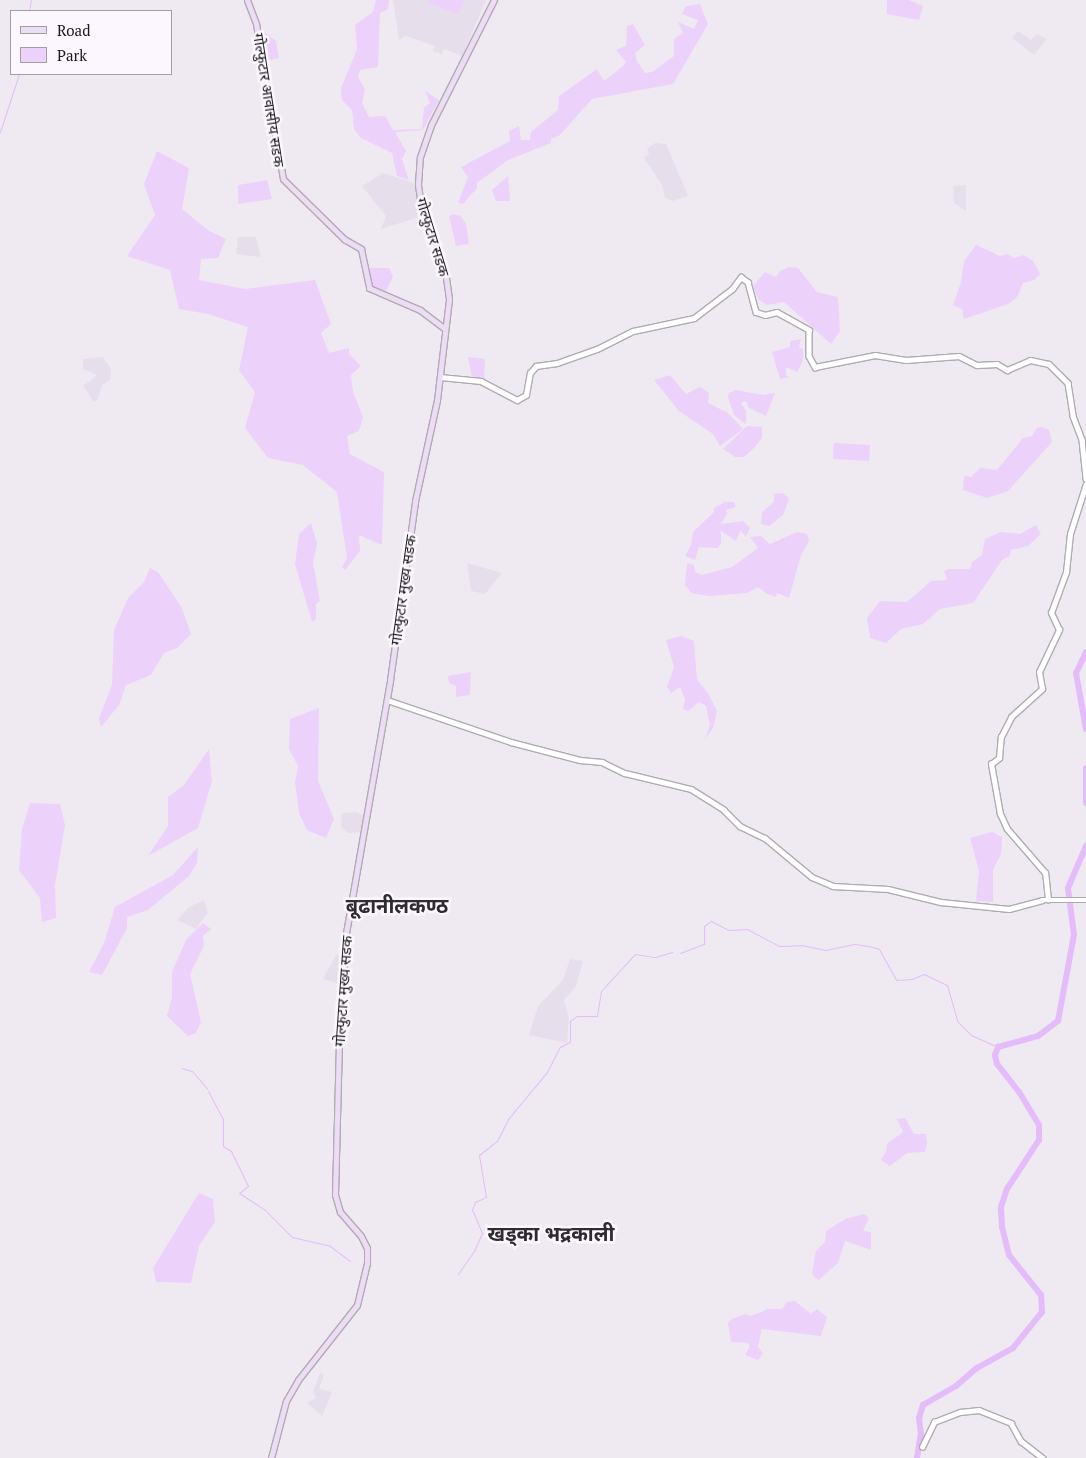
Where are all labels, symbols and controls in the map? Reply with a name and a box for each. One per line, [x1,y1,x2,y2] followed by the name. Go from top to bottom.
[10,10,172,75] legend
[57,20,90,40] text: Road
[250,32,288,168] street label: गोल्फुटार आवासीय सडक
[57,45,87,65] text: Park
[413,196,453,278] street label: गोल्फुटार सडक
[386,534,420,646] street label: गोल्फुटार मुख्य सडक
[346,893,448,917] district label: बूढानीलकण्ठ
[330,935,356,1047] street label: गोल्फुटार मुख्य सडक
[488,1221,614,1245] district label: खड्का भद्रकाली

